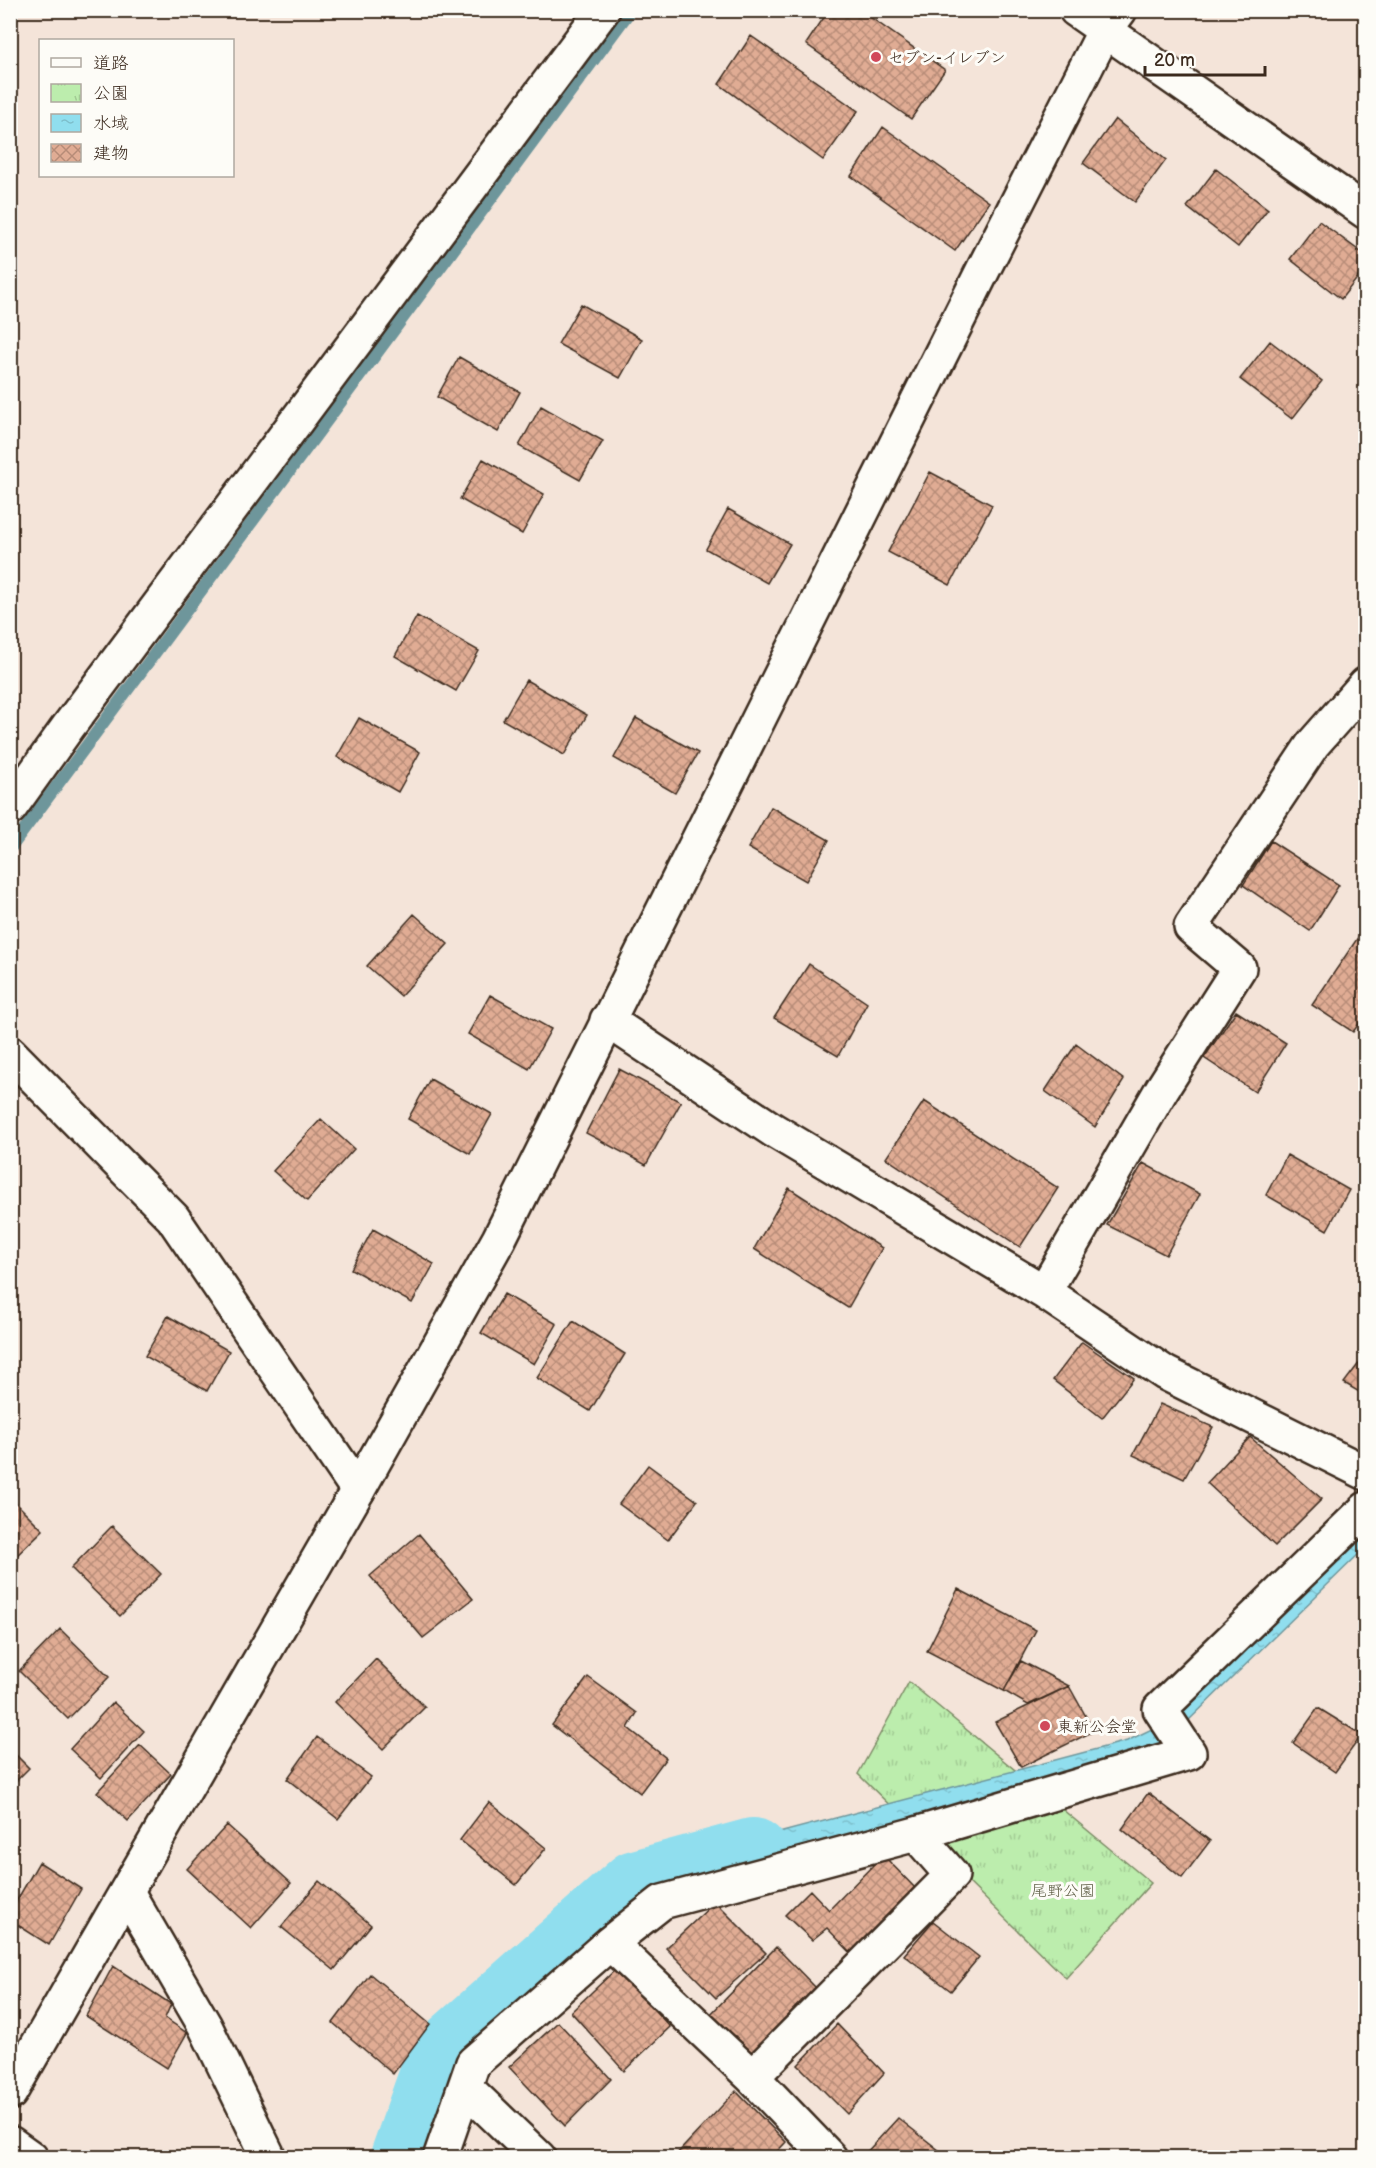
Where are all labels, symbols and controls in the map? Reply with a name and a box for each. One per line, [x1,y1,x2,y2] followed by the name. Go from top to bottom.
[39,39,234,177] legend
[1145,39,1265,77] scale bar
[888,49,1006,68] place label: セブン-イレブン
[869,50,883,64] marker: セブン-イレブン
[1154,50,1195,71] text: 20 m
[93,53,129,74] text: 道路
[93,83,129,104] text: 公園
[93,113,129,134] text: 水域
[93,143,129,164] text: 建物
[1057,1718,1137,1737] place label: 東新公会堂
[1038,1719,1052,1733] marker: 東新公会堂
[1031,1882,1095,1901] park label: 尾野公園

